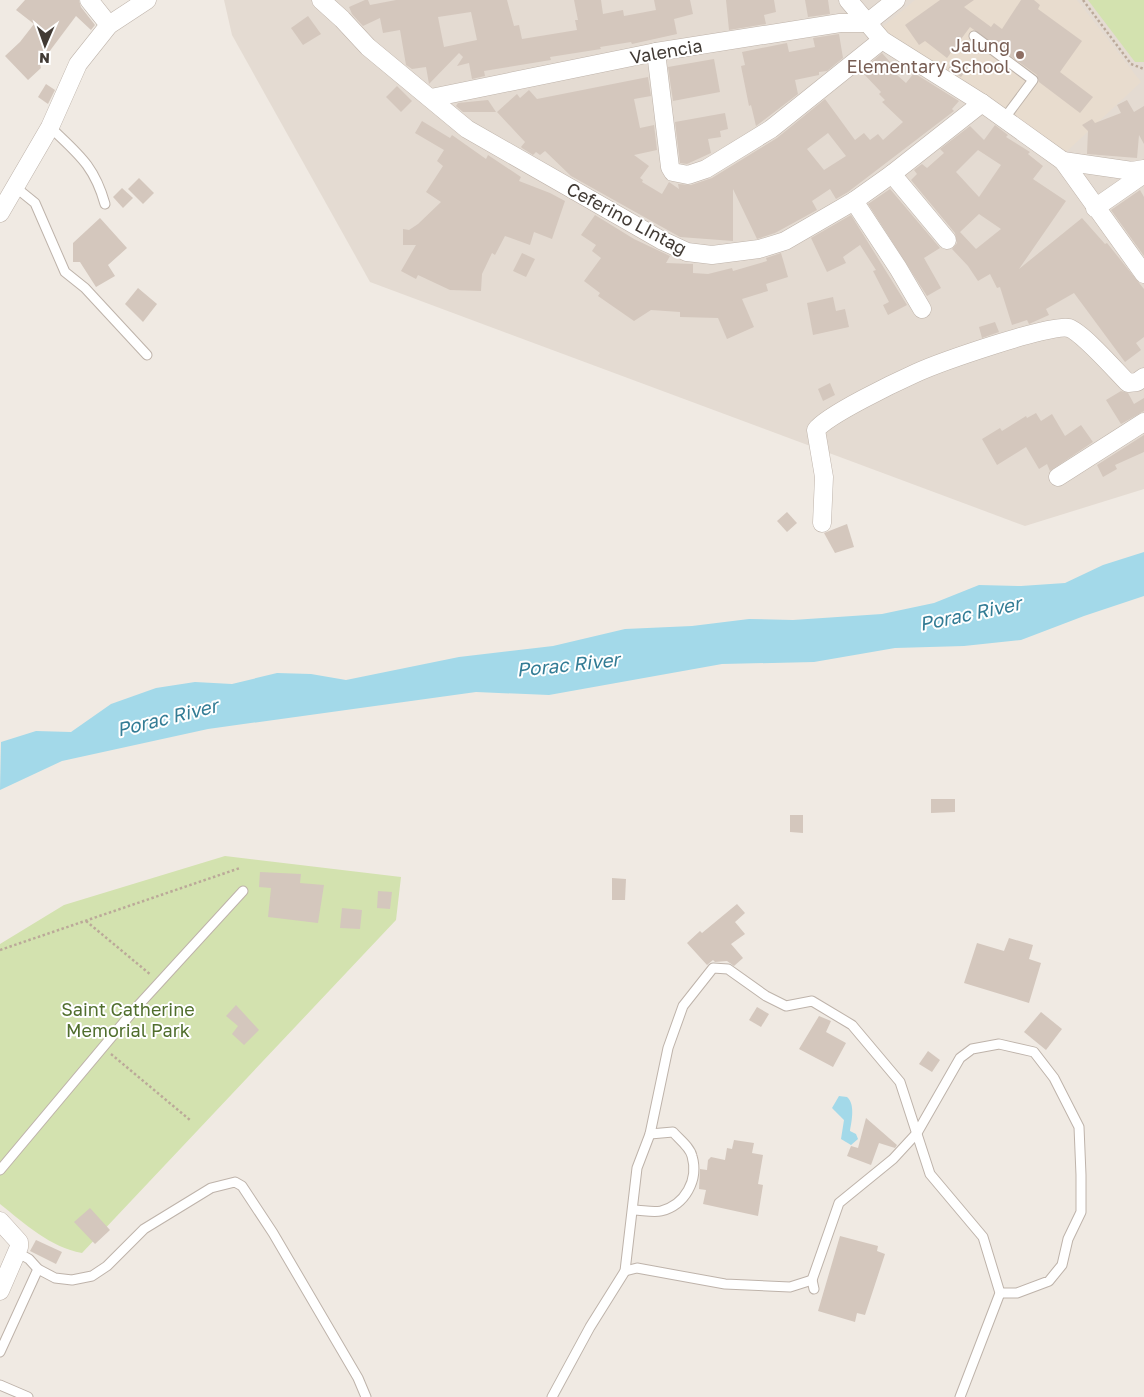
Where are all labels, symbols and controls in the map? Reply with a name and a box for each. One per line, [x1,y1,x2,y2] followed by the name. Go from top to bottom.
[20,20,70,70] north arrow
[628,34,704,68] street label: Valencia
[846,34,1010,77] place label: Jalung Elementary School
[1014,49,1026,61] marker: Jalung Elementary School
[39,50,50,67] text: N
[563,177,691,259] street label: Ceferino LIntag
[917,590,1026,635] water label: Porac River
[515,647,623,681] water label: Porac River
[114,693,222,741] water label: Porac River
[61,998,195,1041] park label: Saint Catherine Memorial Park

